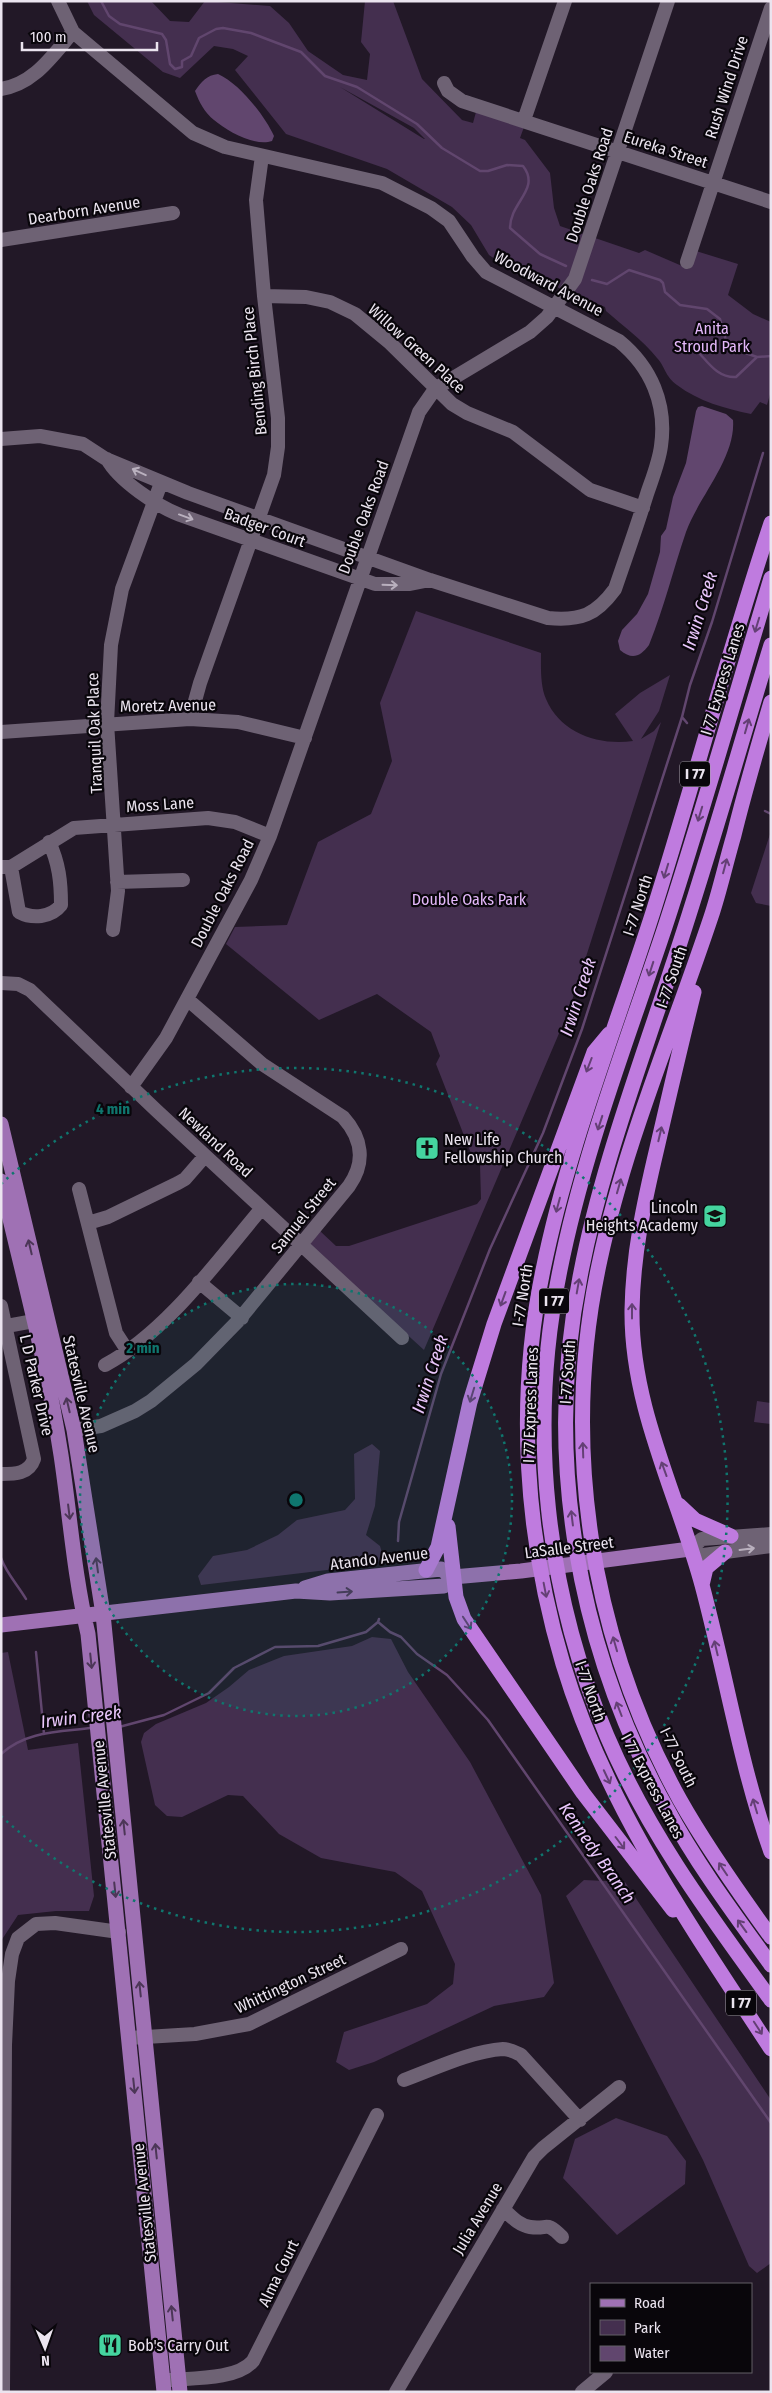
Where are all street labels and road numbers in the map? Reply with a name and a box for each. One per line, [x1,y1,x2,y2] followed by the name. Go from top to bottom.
[701,33,752,141] street label: Rush Wind Drive
[562,126,617,245] street label: Double Oaks Road
[622,127,711,172] street label: Eureka Street
[27,192,142,229] street label: Dearborn Avenue
[491,247,607,320] street label: Woodward Avenue
[364,300,469,397] street label: Willow Green Place
[238,306,271,436] street label: Bending Birch Place
[334,458,393,576] street label: Double Oaks Road
[222,504,309,551] street label: Badger Court
[696,621,749,737] street label: I 77 Express Lanes
[83,672,106,794] street label: Tranquil Oak Place
[120,695,216,716] street label: Moretz Avenue
[680,762,710,786] road number: I 77
[125,793,195,816] street label: Moss Lane
[187,836,258,951] street label: Double Oaks Road
[619,872,656,938] street label: I-77 North
[652,944,691,1011] street label: I-77 South
[175,1103,257,1181] street label: Newland Road
[267,1173,340,1257] street label: Samuel Street
[508,1262,537,1328] street label: I-77 North
[539,1288,569,1314] road number: I 77
[16,1333,57,1438] street label: L D Parker Drive
[59,1334,104,1455] street label: Statesville Avenue
[556,1339,579,1405] street label: I-77 South
[519,1347,542,1463] street label: I 77 Express Lanes
[523,1533,616,1562] street label: LaSalle Street
[329,1543,429,1574] street label: Atando Avenue
[571,1658,610,1724] street label: I-77 North
[656,1724,701,1790] street label: I-77 South
[617,1731,688,1842] street label: I 77 Express Lanes
[89,1739,120,1860] street label: Statesville Avenue
[232,1949,349,2017] street label: Whittington Street
[726,1990,756,2016] road number: I 77
[129,2142,160,2263] street label: Statesville Avenue
[449,2179,506,2258] street label: Julia Avenue
[254,2236,303,2310] street label: Alma Court

